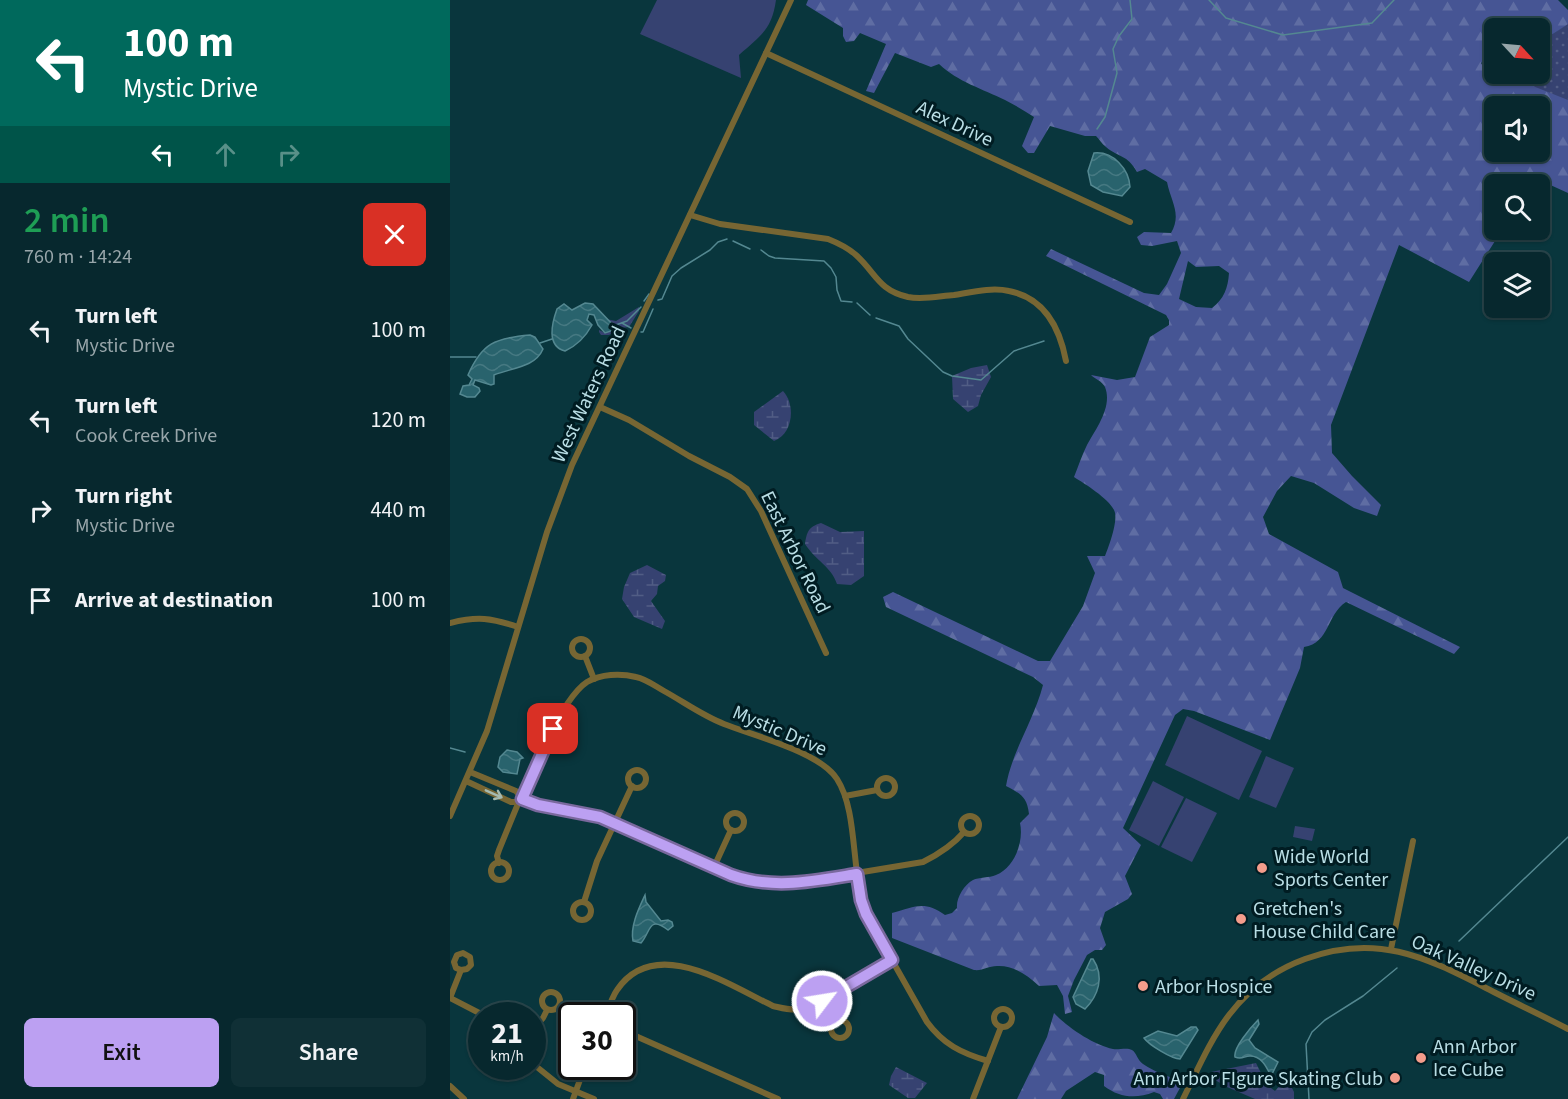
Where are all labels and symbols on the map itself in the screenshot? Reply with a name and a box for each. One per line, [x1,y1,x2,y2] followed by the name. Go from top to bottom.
[1484,18,1550,84] north arrow
[912,94,998,154] street label: Alex Drive
[545,321,633,467] street label: West Waters Road
[753,487,837,618] street label: East Arbor Road
[728,698,831,763] street label: Mystic Drive
[527,703,578,754] pin
[484,789,503,800] one-way arrow
[1274,843,1388,894] place label: Wide World Sports Center
[1255,861,1269,875] marker: Wide World Sports Center
[1253,895,1396,946] place label: Gretchen's House Child Care
[1234,912,1248,926] marker: Gretchen's House Child Care
[1407,928,1541,1008] street label: Oak Valley Drive
[790,969,854,1033] position arrow
[1155,973,1273,1001] place label: Arbor Hospice
[1136,979,1150,993] marker: Arbor Hospice
[558,1002,636,1080] speed limit sign: 30
[1433,1033,1516,1084] place label: Ann Arbor Ice Cube
[1414,1051,1428,1065] marker: Ann Arbor Ice Cube
[1134,1065,1383,1093] place label: Ann Arbor FIgure Skating Club
[1388,1071,1402,1085] marker: Ann Arbor FIgure Skating Club

